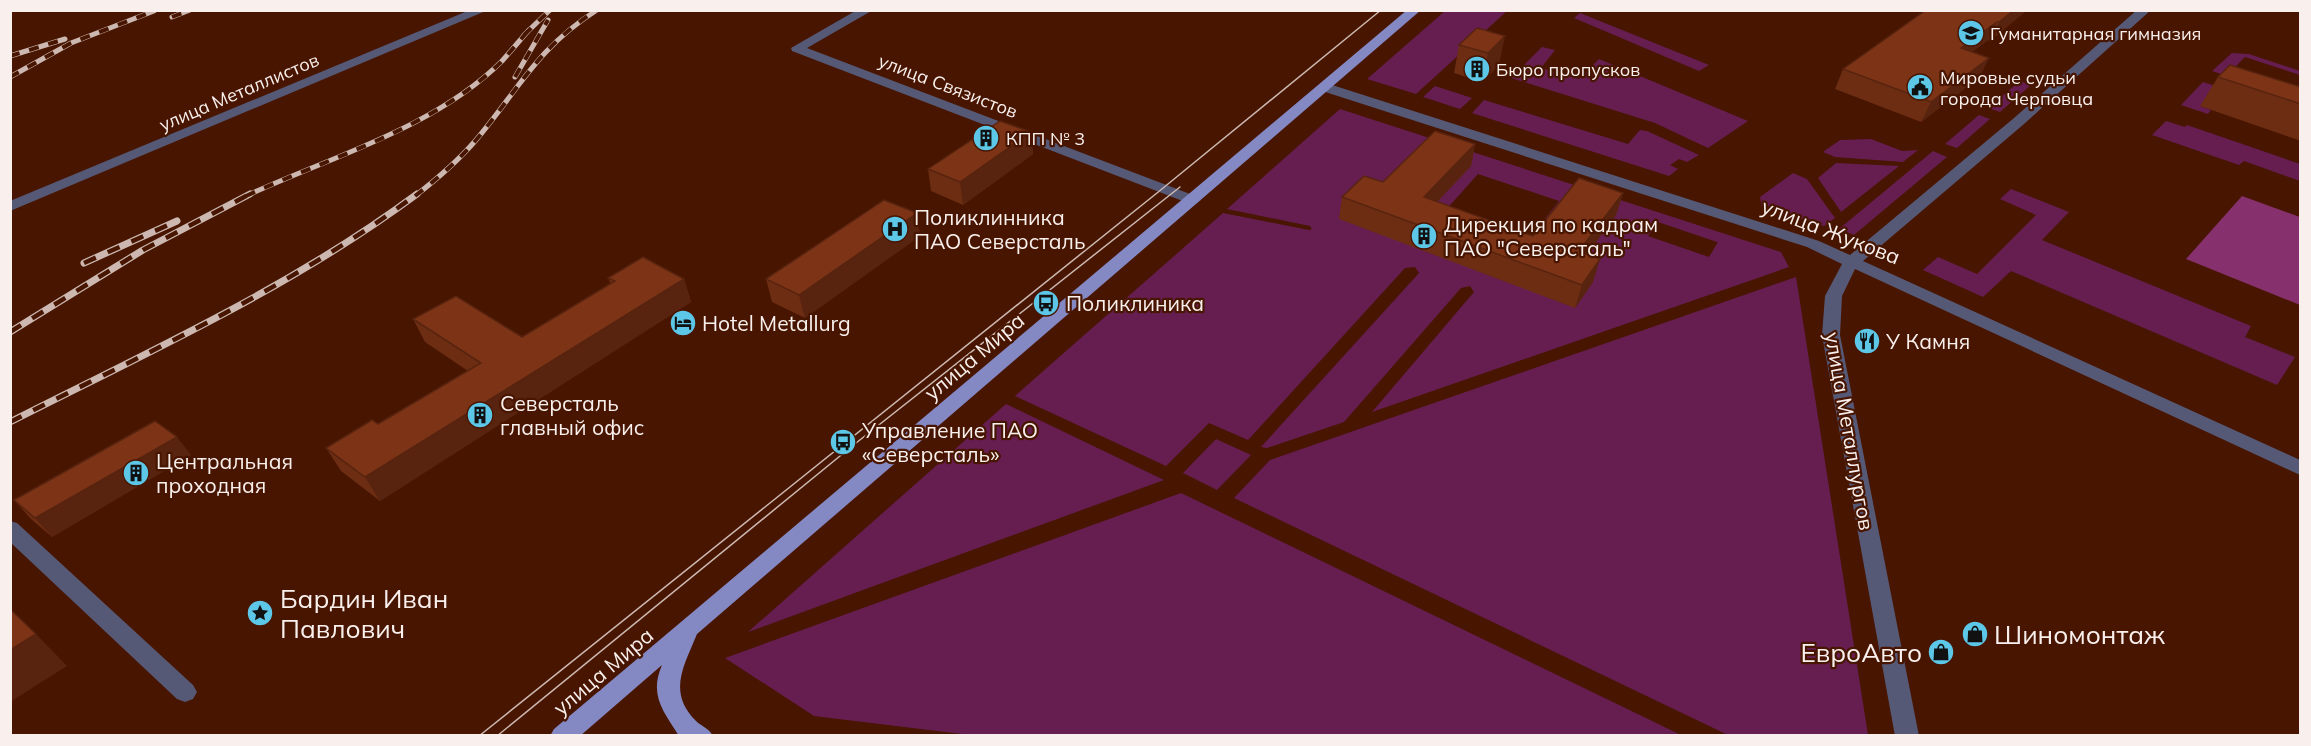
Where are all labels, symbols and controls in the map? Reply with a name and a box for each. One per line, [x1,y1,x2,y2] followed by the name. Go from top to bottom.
[1956,18,1986,48] school or university icon: Гуманитарная гимназия
[1990,22,2201,45] place label: Гуманитарная гимназия
[156,48,322,136] street label: улица Металлистов
[875,49,1021,123] street label: улица Связистов
[1462,54,1492,84] building icon: Бюро пропусков
[1496,58,1640,81] place label: Бюро пропусков
[1940,66,2093,110] place label: Мировые судьи города Черповца
[1905,72,1935,102] public building icon: Мировые судьи города Черповца
[971,123,1001,153] building icon: КПП № 3
[1006,127,1085,150] place label: КПП № 3
[1758,193,1904,269] street label: улица Жукова
[914,204,1085,254] place label: Поликлинника ПАО Северсталь
[1444,211,1658,261] place label: Дирекция по кадрам ПАО "Северсталь"
[880,214,910,244] hospital icon: Поликлинника ПАО Северсталь
[1409,221,1439,251] building icon: Дирекция по кадрам ПАО "Северсталь"
[1031,288,1061,318] bus stop icon: Поликлиника
[1066,290,1204,316] place label: Поликлиника
[919,307,1029,405] street label: улица Мира
[668,308,698,338] hotel icon: Hotel Metallurg
[702,310,851,336] place label: Hotel Metallurg
[1852,326,1882,356] restaurant icon: У Камня
[1885,328,1970,354] place label: У Камня
[1820,330,1880,532] street label: улица Металлургов
[500,390,644,440] place label: Северсталь главный офис
[465,400,495,430] building icon: Северсталь главный офис
[861,417,1038,467] place label: Управление ПАО «Северсталь»
[828,427,858,457] bus stop icon: Управление ПАО «Северсталь»
[156,448,293,498] place label: Центральная проходная
[121,458,151,488] building icon: Центральная проходная
[280,582,448,645] place label: Бардин Иван Павлович
[245,598,275,628] place icon: Бардин Иван Павлович
[1994,618,2165,651] place label: Шиномонтаж
[1960,619,1990,649] shop icon: Шиномонтаж
[548,622,658,720] street label: улица Мира
[1800,636,1922,669] place label: ЕвроАвто
[1926,637,1956,667] shop icon: ЕвроАвто

